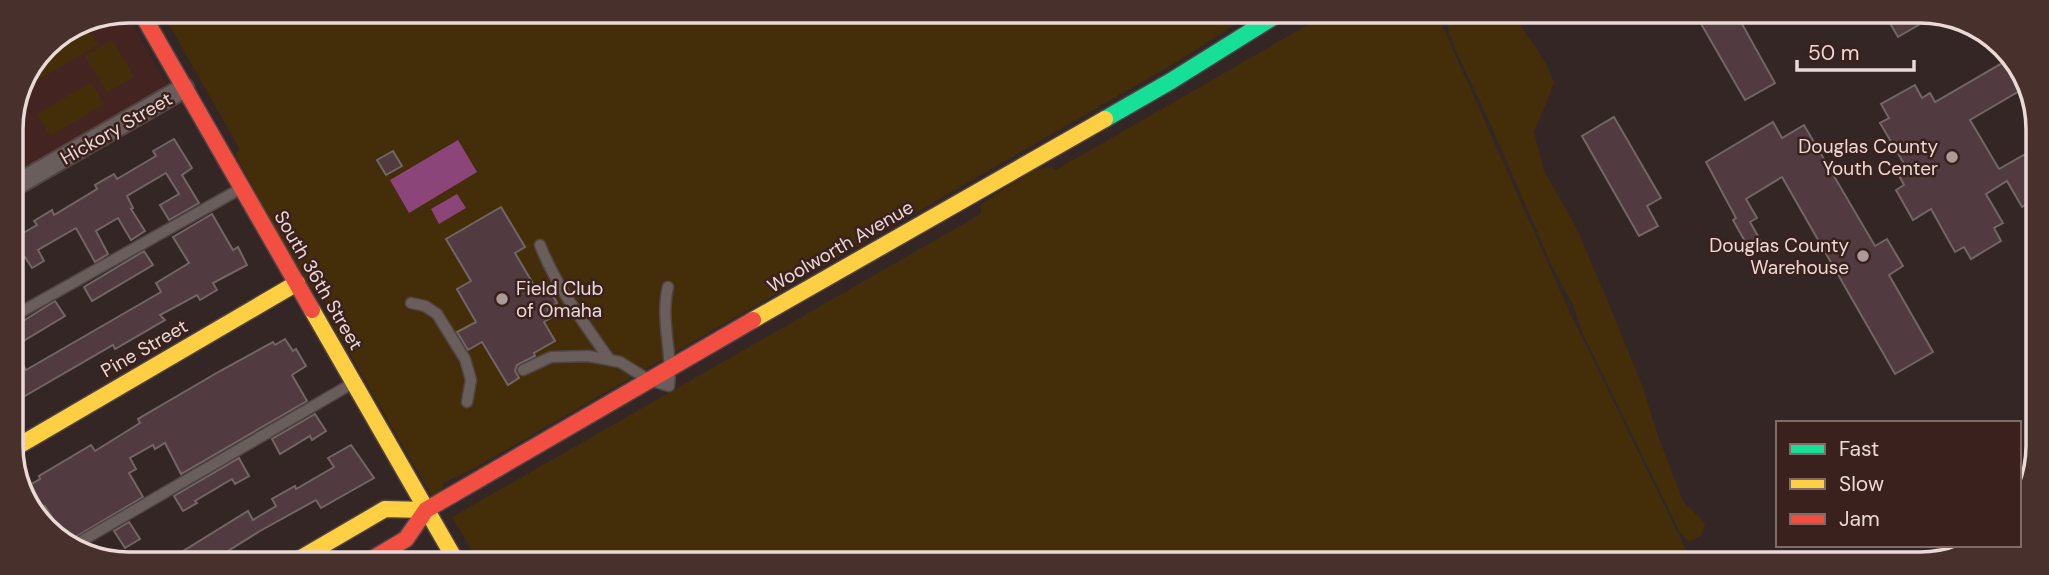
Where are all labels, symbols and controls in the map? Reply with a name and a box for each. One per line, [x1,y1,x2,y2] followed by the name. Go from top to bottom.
[1797,28,1914,72] scale bar
[1808,39,1859,67] text: 50 m
[56,86,177,171] street label: Hickory Street
[1798,134,1938,181] place label: Douglas County Youth Center
[1944,149,1960,165] marker: Douglas County Youth Center
[763,194,918,298] street label: Woolworth Avenue
[268,206,369,355] street label: South 36th Street
[1709,233,1849,280] place label: Douglas County Warehouse
[1855,248,1871,264] marker: Douglas County Warehouse
[516,276,603,323] place label: Field Club of Omaha
[494,291,510,307] marker: Field Club of Omaha
[96,314,192,383] street label: Pine Street
[1776,421,2021,547] legend
[1839,435,1879,463] text: Fast
[1839,470,1884,498] text: Slow
[1839,505,1880,533] text: Jam

